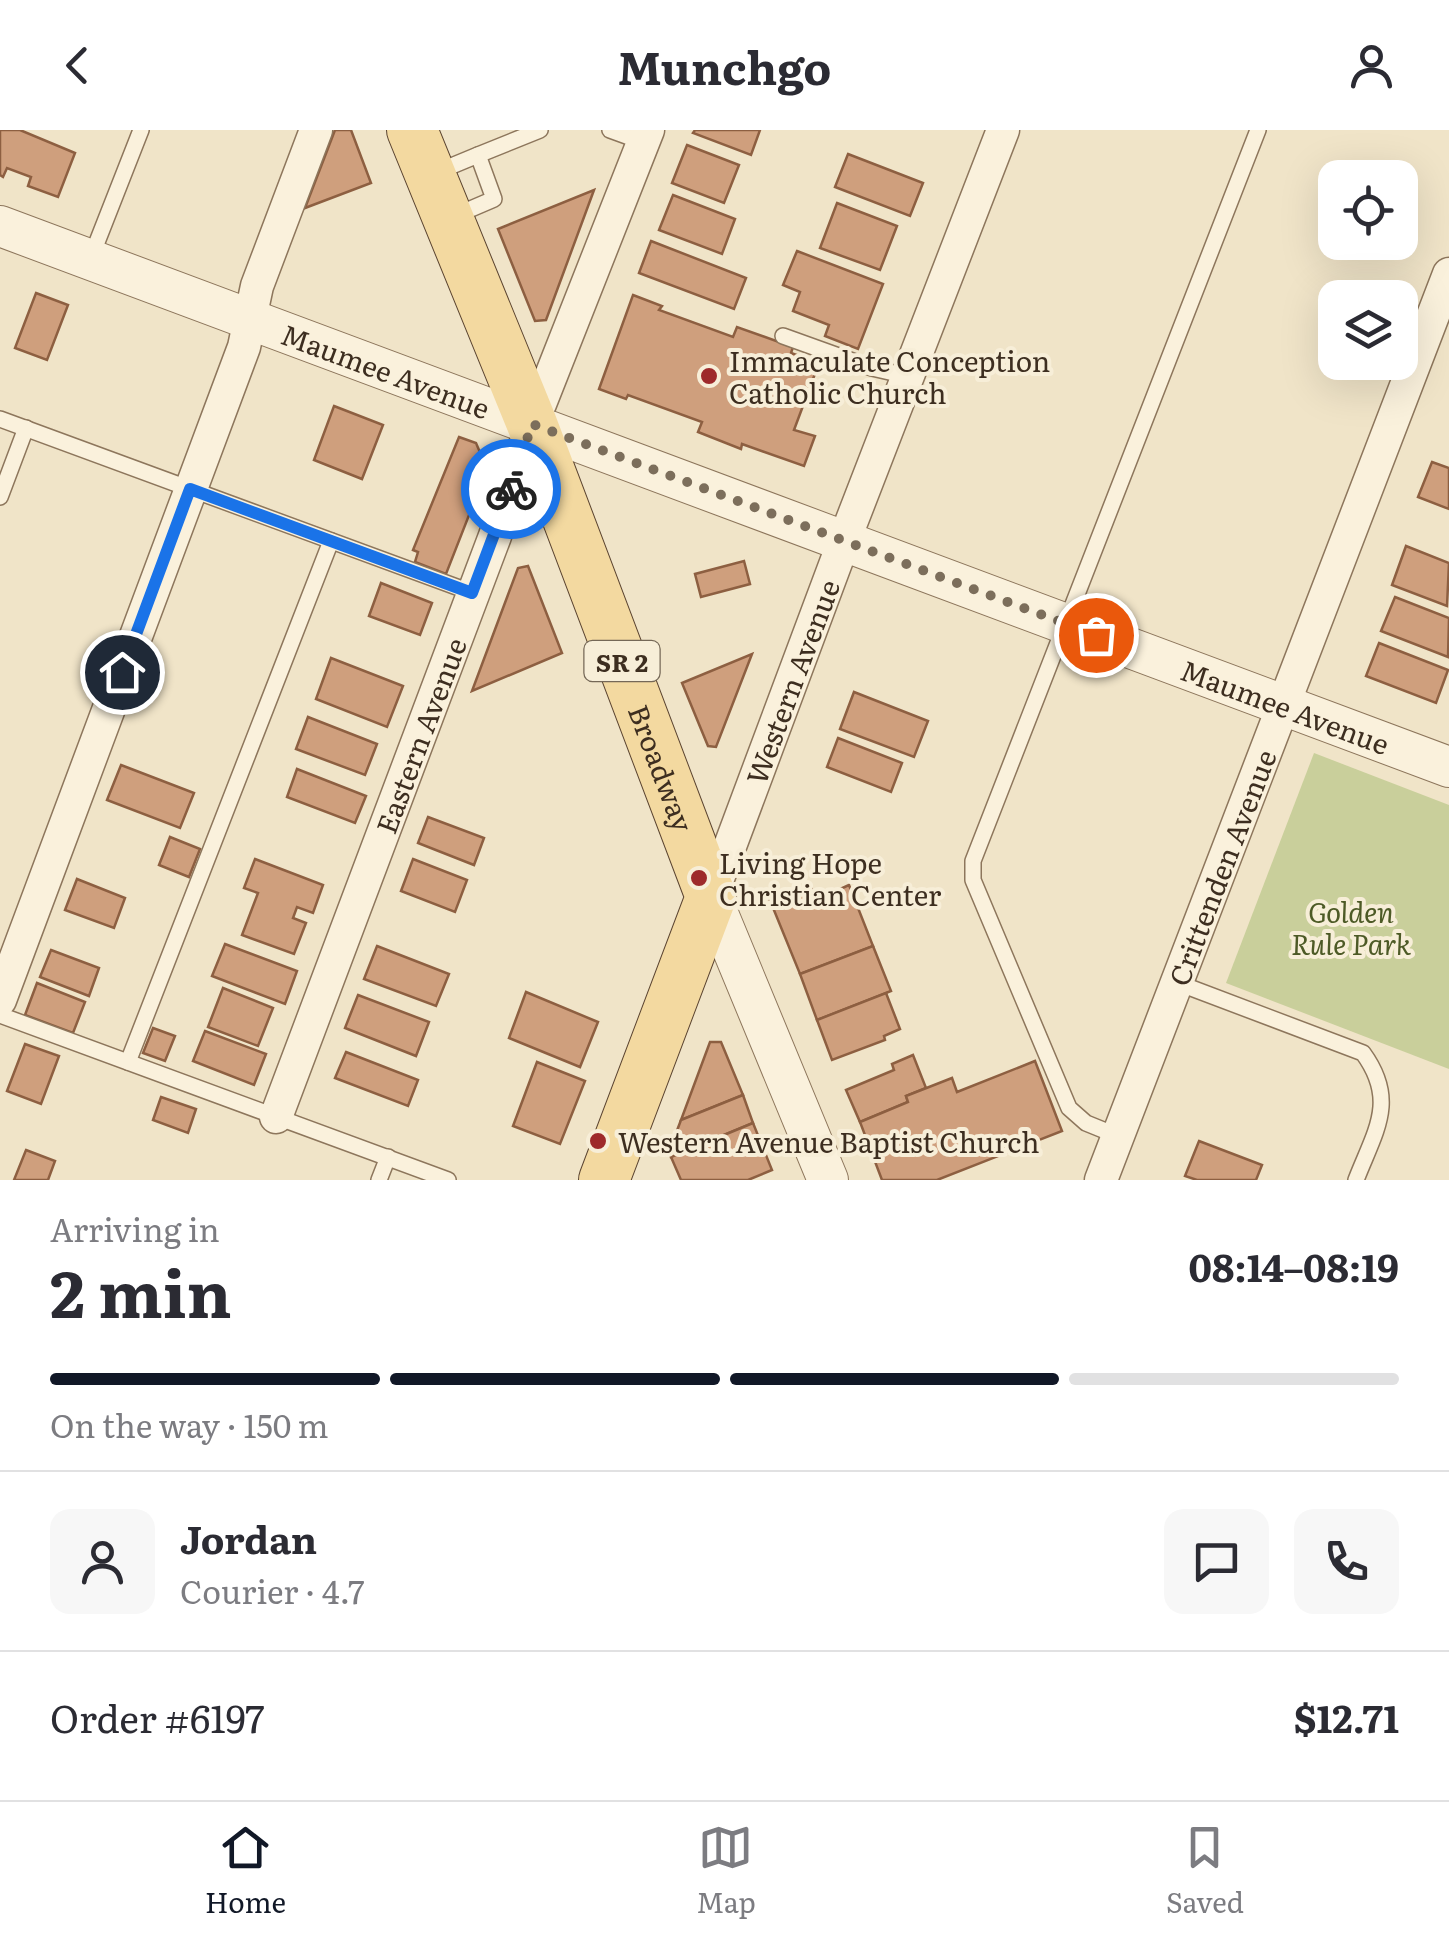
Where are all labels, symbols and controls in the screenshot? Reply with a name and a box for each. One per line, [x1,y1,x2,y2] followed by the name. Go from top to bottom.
[618,32,831,99] text: Munchgo
[50,38,105,93] icon: back
[1344,38,1399,93] icon: person
[1318,160,1418,380] map controls
[1318,160,1418,260] button: locate
[1318,280,1418,380] button: layers
[276,312,496,428] street label: Maumee Avenue
[729,339,1050,413] place label: Immaculate Conception Catholic Church
[698,365,720,387] marker: Immaculate Conception Catholic Church
[461,439,561,539] courier
[484,462,539,517] icon: bike
[734,573,849,790] street label: Western Avenue
[1054,593,1139,678] pin
[1069,608,1124,663] icon: bag
[80,630,165,715] pin
[364,631,476,839] street label: Eastern Avenue
[584,641,660,681] road number: SR 2
[95,645,150,700] icon: home
[1175,648,1396,764] street label: Maumee Avenue
[619,698,706,838] street label: Broadway
[1157,743,1286,992] street label: Crittenden Avenue
[719,841,942,915] place label: Living Hope Christian Center
[688,867,710,889] marker: Living Hope Christian Center
[1291,890,1412,964] park label: Golden Rule Park
[618,1120,1040,1162] place label: Western Avenue Baptist Church
[587,1130,609,1152] marker: Western Avenue Baptist Church
[50,1204,220,1252] text: Arriving in
[1189,1237,1399,1294] text: 08:14–08:19
[50,1241,232,1338] text: 2 min
[50,1400,329,1448] text: On the way · 150 m
[50,1509,155,1614] button: person
[180,1509,317,1566] text: Jordan
[1164,1509,1269,1614] button: chat
[1294,1509,1399,1614] button: phone
[180,1566,365,1614] text: Courier · 4.7
[50,1688,265,1745] text: Order #6197
[1294,1688,1399,1745] text: $12.71
[205,1820,286,1922] tab: Home
[696,1820,756,1922] tab: Map
[1166,1820,1244,1922] tab: Saved

